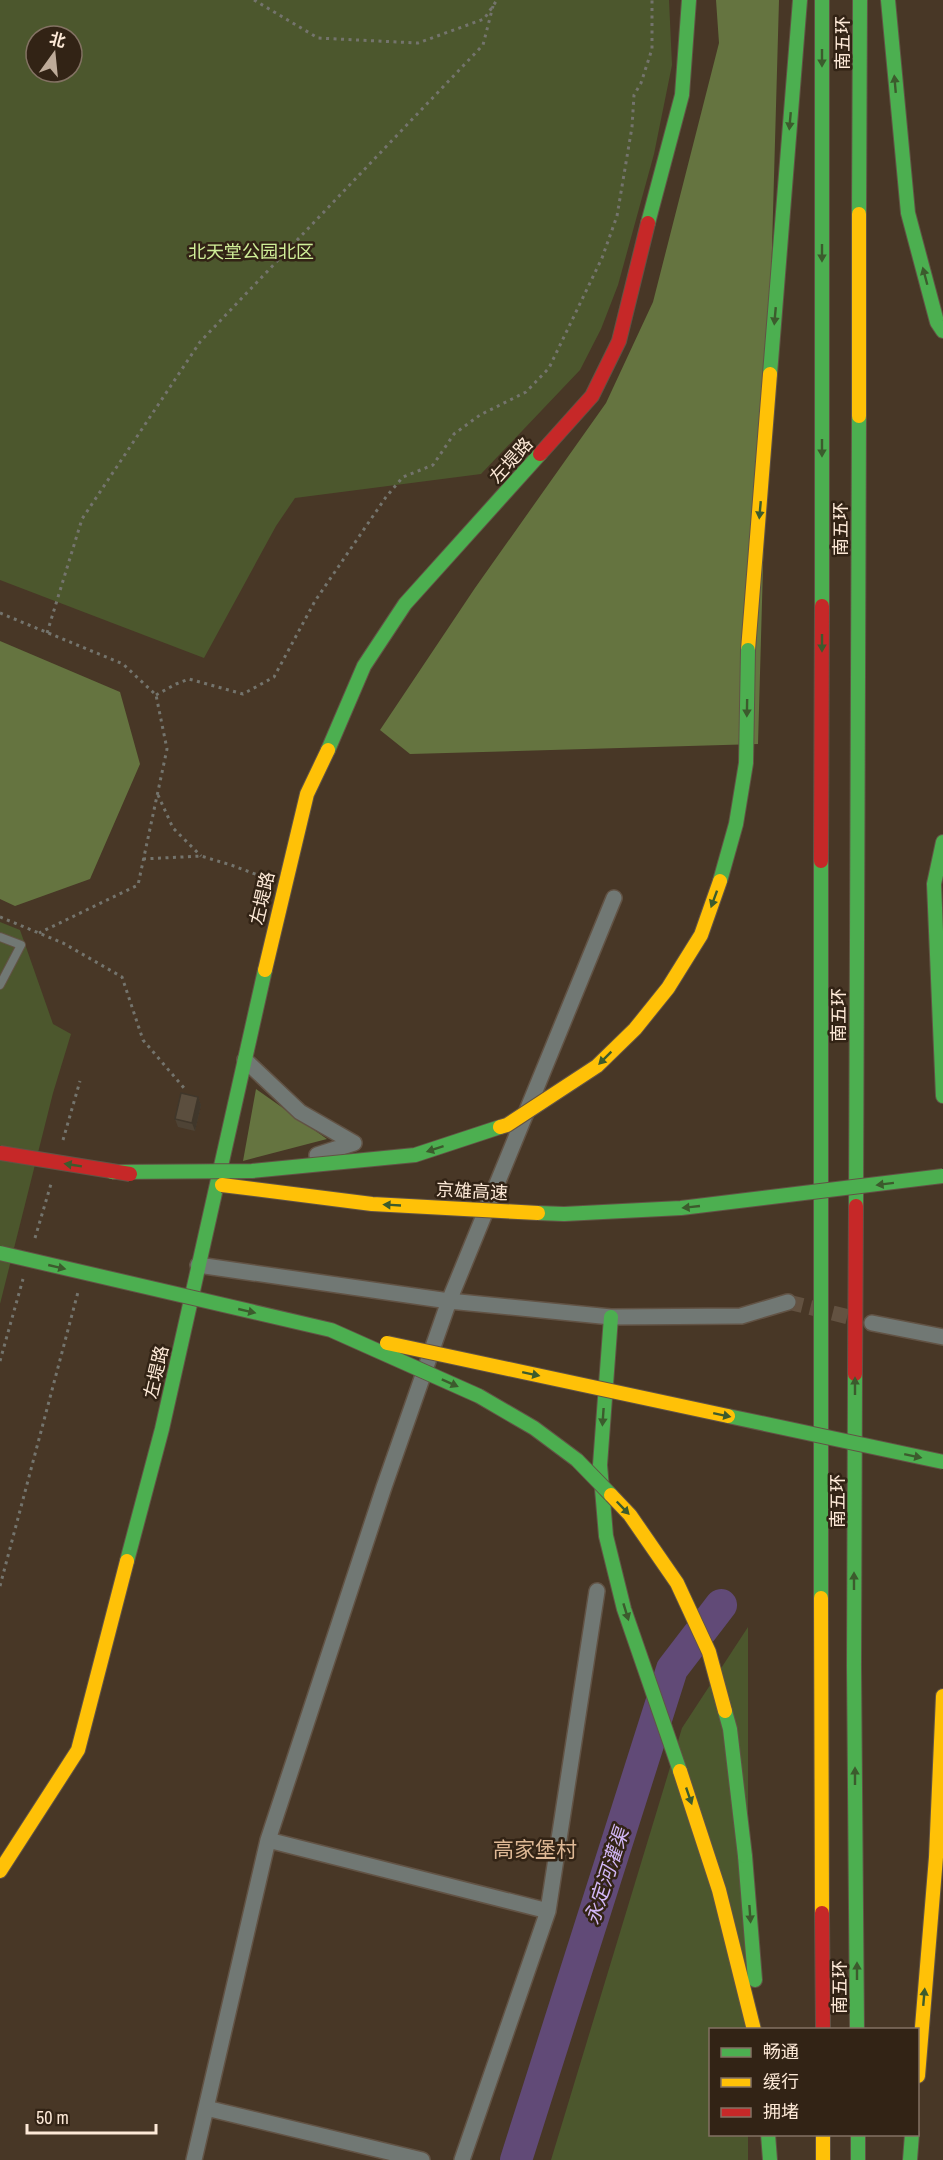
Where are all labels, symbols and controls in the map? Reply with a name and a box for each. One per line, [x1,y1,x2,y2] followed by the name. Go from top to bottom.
[830,16,855,70] street label: 南五环
[24,24,84,84] north arrow
[47,27,68,52] text: 北
[817,49,827,68] one-way arrow
[890,74,900,93] one-way arrow
[785,112,795,131] one-way arrow
[188,239,314,264] park label: 北天堂公园北区
[817,244,827,263] one-way arrow
[920,267,929,285] one-way arrow
[770,306,780,325] one-way arrow
[484,432,538,488] street label: 左堤路
[817,439,827,458] one-way arrow
[755,500,764,519] one-way arrow
[828,502,853,556] street label: 南五环
[817,634,827,653] one-way arrow
[743,699,752,718] one-way arrow
[244,869,280,927] street label: 左堤路
[709,890,718,908] one-way arrow
[826,988,851,1042] street label: 南五环
[598,1051,612,1066] one-way arrow
[426,1144,444,1154] one-way arrow
[64,1161,83,1170] one-way arrow
[435,1177,509,1205] street label: 京雄高速
[875,1179,894,1188] one-way arrow
[382,1201,401,1210] one-way arrow
[682,1202,701,1212] one-way arrow
[48,1262,66,1272] one-way arrow
[238,1306,256,1316] one-way arrow
[138,1343,174,1401] street label: 左堤路
[522,1370,541,1379] one-way arrow
[850,1377,860,1396] one-way arrow
[441,1378,459,1388] one-way arrow
[599,1408,608,1427] one-way arrow
[713,1411,731,1421] one-way arrow
[903,1452,922,1461] one-way arrow
[825,1474,850,1528] street label: 南五环
[616,1500,630,1514] one-way arrow
[849,1572,859,1591] one-way arrow
[621,1603,631,1621] one-way arrow
[850,1767,860,1786] one-way arrow
[685,1788,694,1806] one-way arrow
[578,1821,635,1928] water label: 永定河灌渠
[493,1835,577,1864] district label: 高家堡村
[745,1905,755,1924] one-way arrow
[827,1960,852,2014] street label: 南五环
[852,1962,861,1981] one-way arrow
[919,1987,929,2006] one-way arrow
[709,2028,919,2136] legend
[763,2039,799,2064] text: 畅通
[763,2069,799,2094] text: 缓行
[27,2097,156,2135] scale bar
[763,2099,799,2124] text: 拥堵
[36,2105,69,2130] text: 50 m

